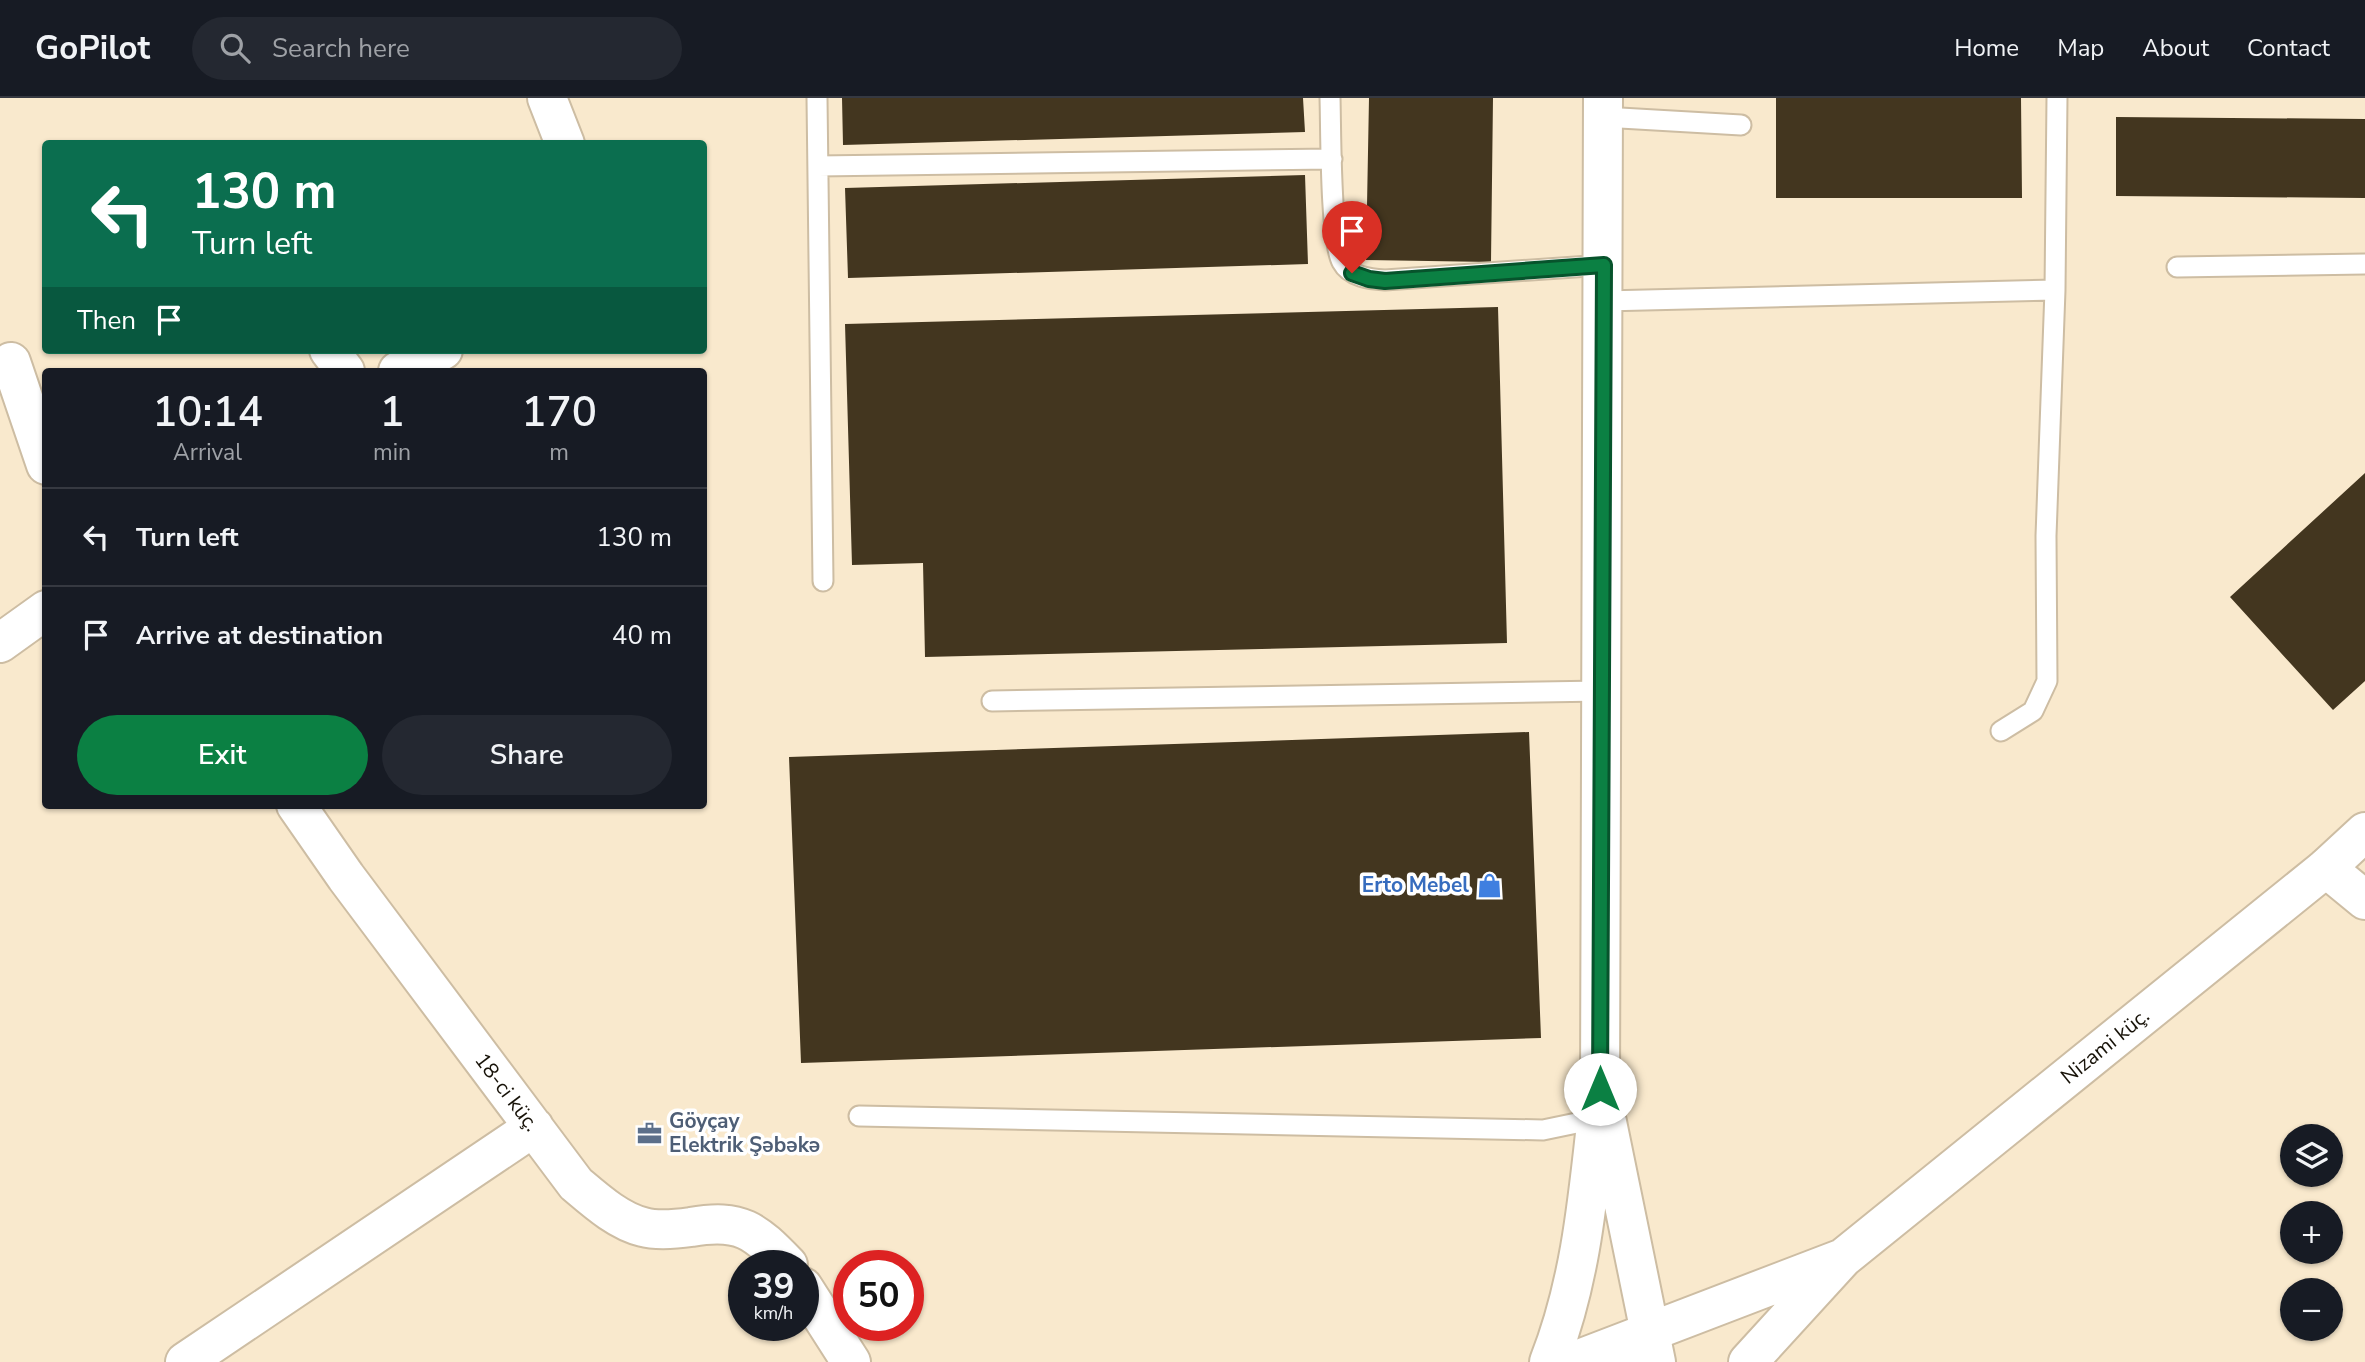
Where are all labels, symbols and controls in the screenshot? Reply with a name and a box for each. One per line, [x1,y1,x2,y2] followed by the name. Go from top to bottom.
[192,17,682,80] search box
[35,26,150,71] text: GoPilot
[216,29,254,67] icon: search
[272,31,410,66] text: Search here
[1954,32,2019,64] text: Home
[2057,32,2104,64] text: Map
[2142,32,2209,64] text: About
[2247,32,2330,64] text: Contact
[192,158,336,225] text: 130 m
[77,168,168,259] icon: left
[1322,201,1382,273] pin
[1333,212,1371,250] icon: arrive
[192,222,312,265] text: Turn left
[150,301,188,339] icon: arrive
[77,303,136,338] text: Then
[152,384,263,441] text: 10:14
[379,384,405,441] text: 1
[521,384,597,441] text: 170
[173,437,242,468] text: Arrival
[373,437,411,468] text: min
[549,437,569,468] text: m
[77,518,115,556] icon: left
[136,520,239,555] text: Turn left
[596,520,672,555] text: 130 m
[77,616,115,654] icon: arrive
[136,618,383,653] text: Arrive at destination
[612,618,672,653] text: 40 m
[77,715,368,795] button: Exit
[382,715,672,795] button: Share
[1362,871,1469,899] place label: Erto Mebel
[1475,871,1503,899] shop icon: Erto Mebel
[2055,1002,2155,1090] street label: Nizami küç.
[468,1047,546,1137] street label: 18-ci küç.
[1563,1052,1637,1126] position arrow
[669,1107,820,1159] place label: Göyçay Elektrik Şəbəkə
[635,1119,663,1147] office icon: Göyçay Elektrik Şəbəkə
[2280,1124,2343,1341] map controls
[2280,1124,2343,1187] button: layers
[2280,1201,2343,1264] button: +
[833,1250,924,1341] speed limit sign: 50
[752,1263,795,1310] text: 39
[2280,1278,2343,1341] button: −
[754,1301,793,1325] text: km/h

